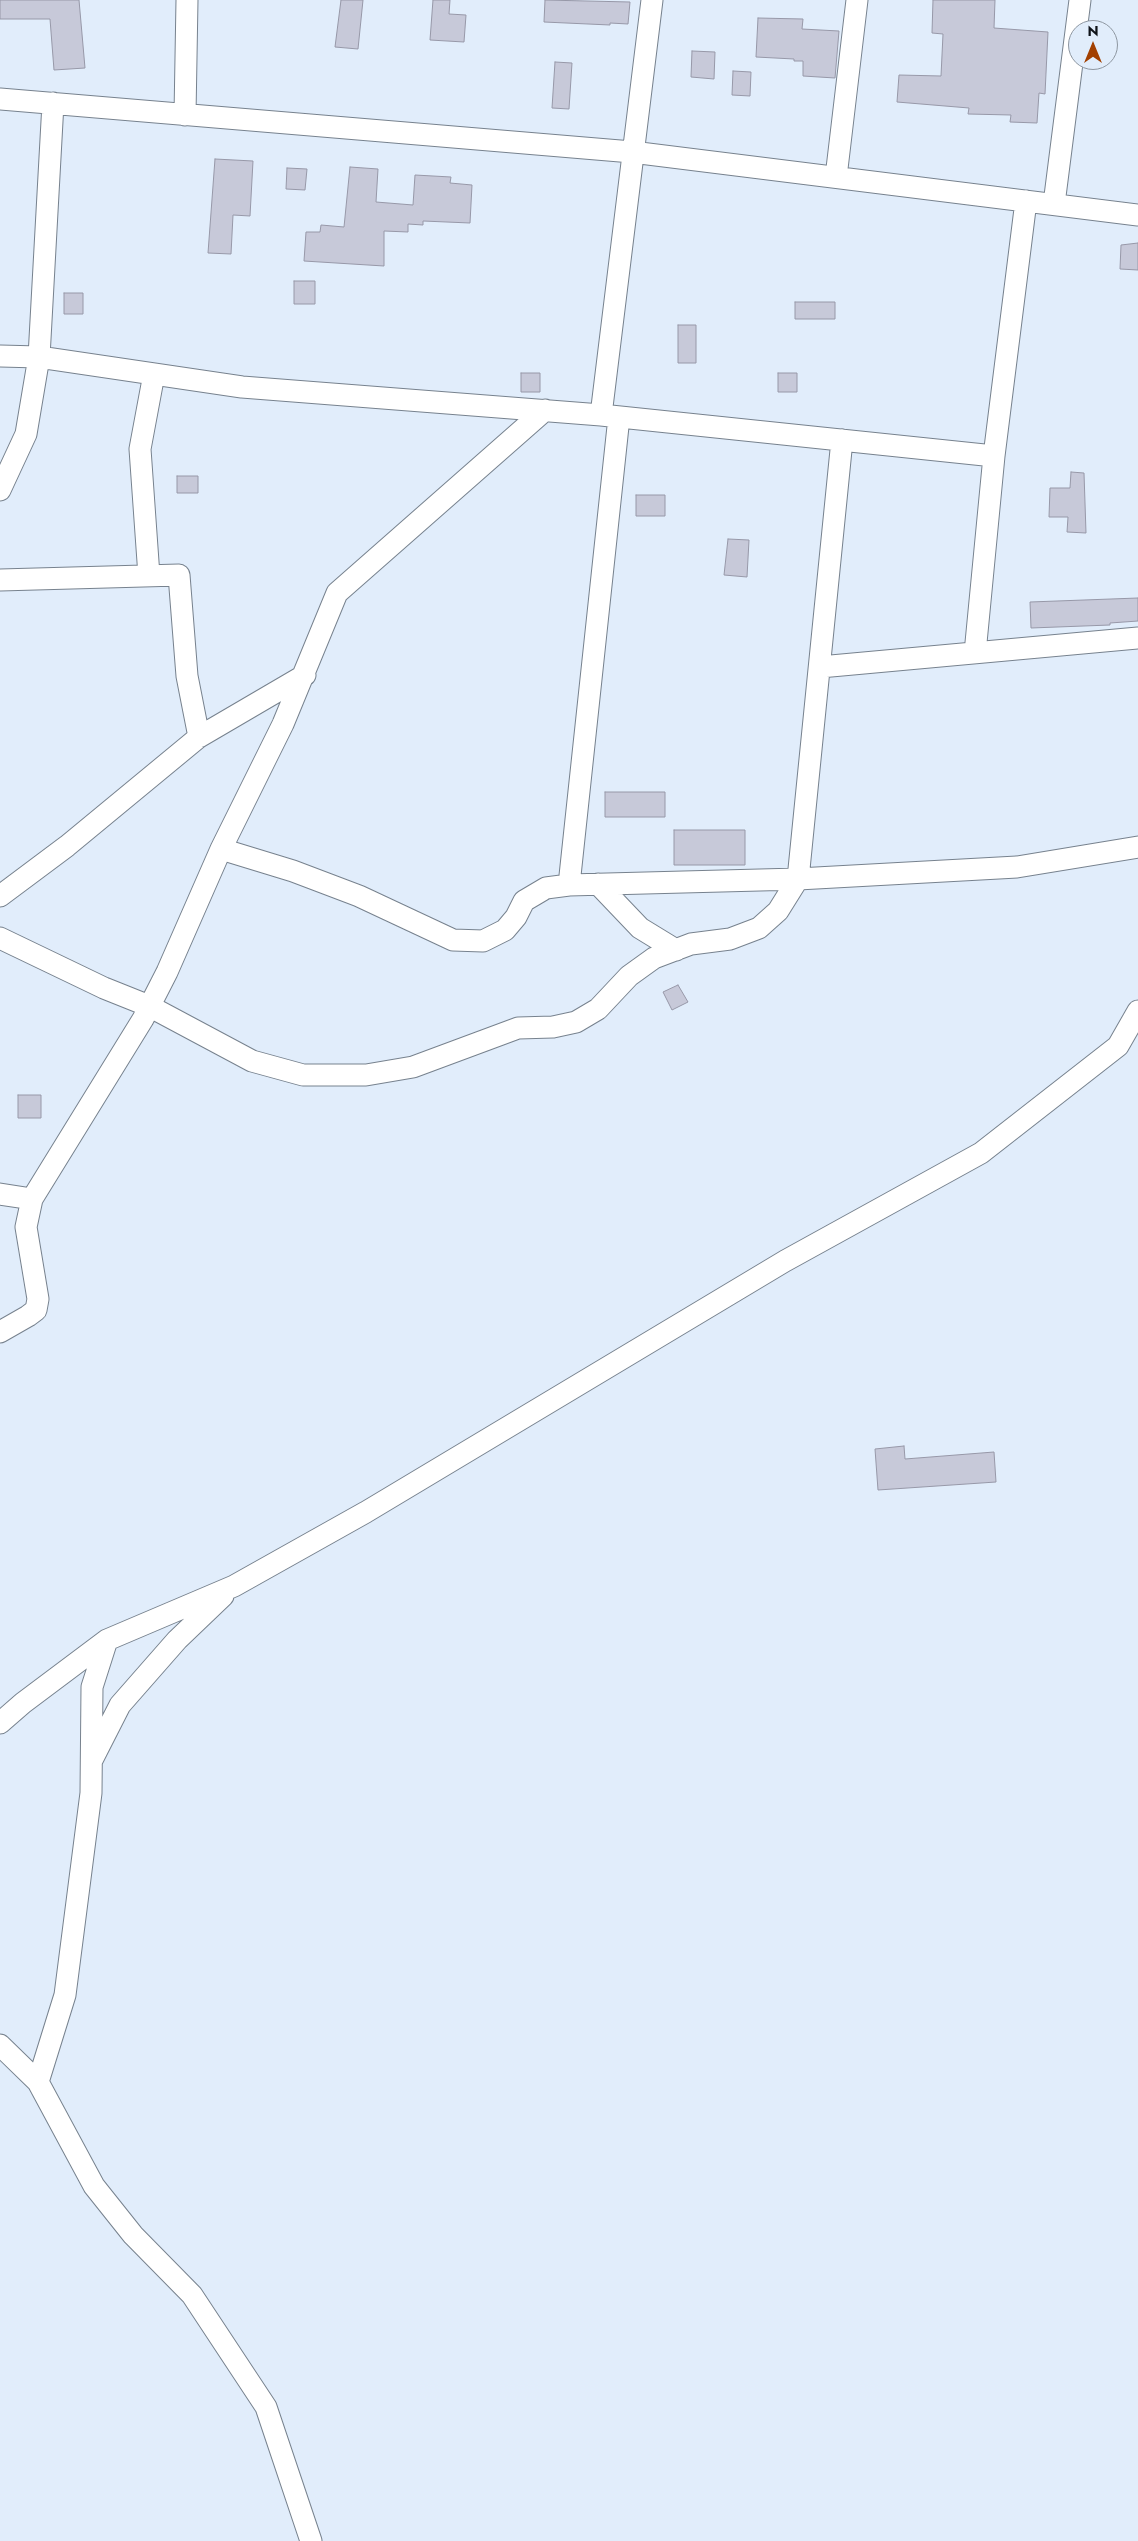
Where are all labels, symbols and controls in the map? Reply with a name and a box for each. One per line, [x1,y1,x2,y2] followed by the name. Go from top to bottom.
[1068,20,1118,70] north arrow
[1087,21,1099,41] text: N

